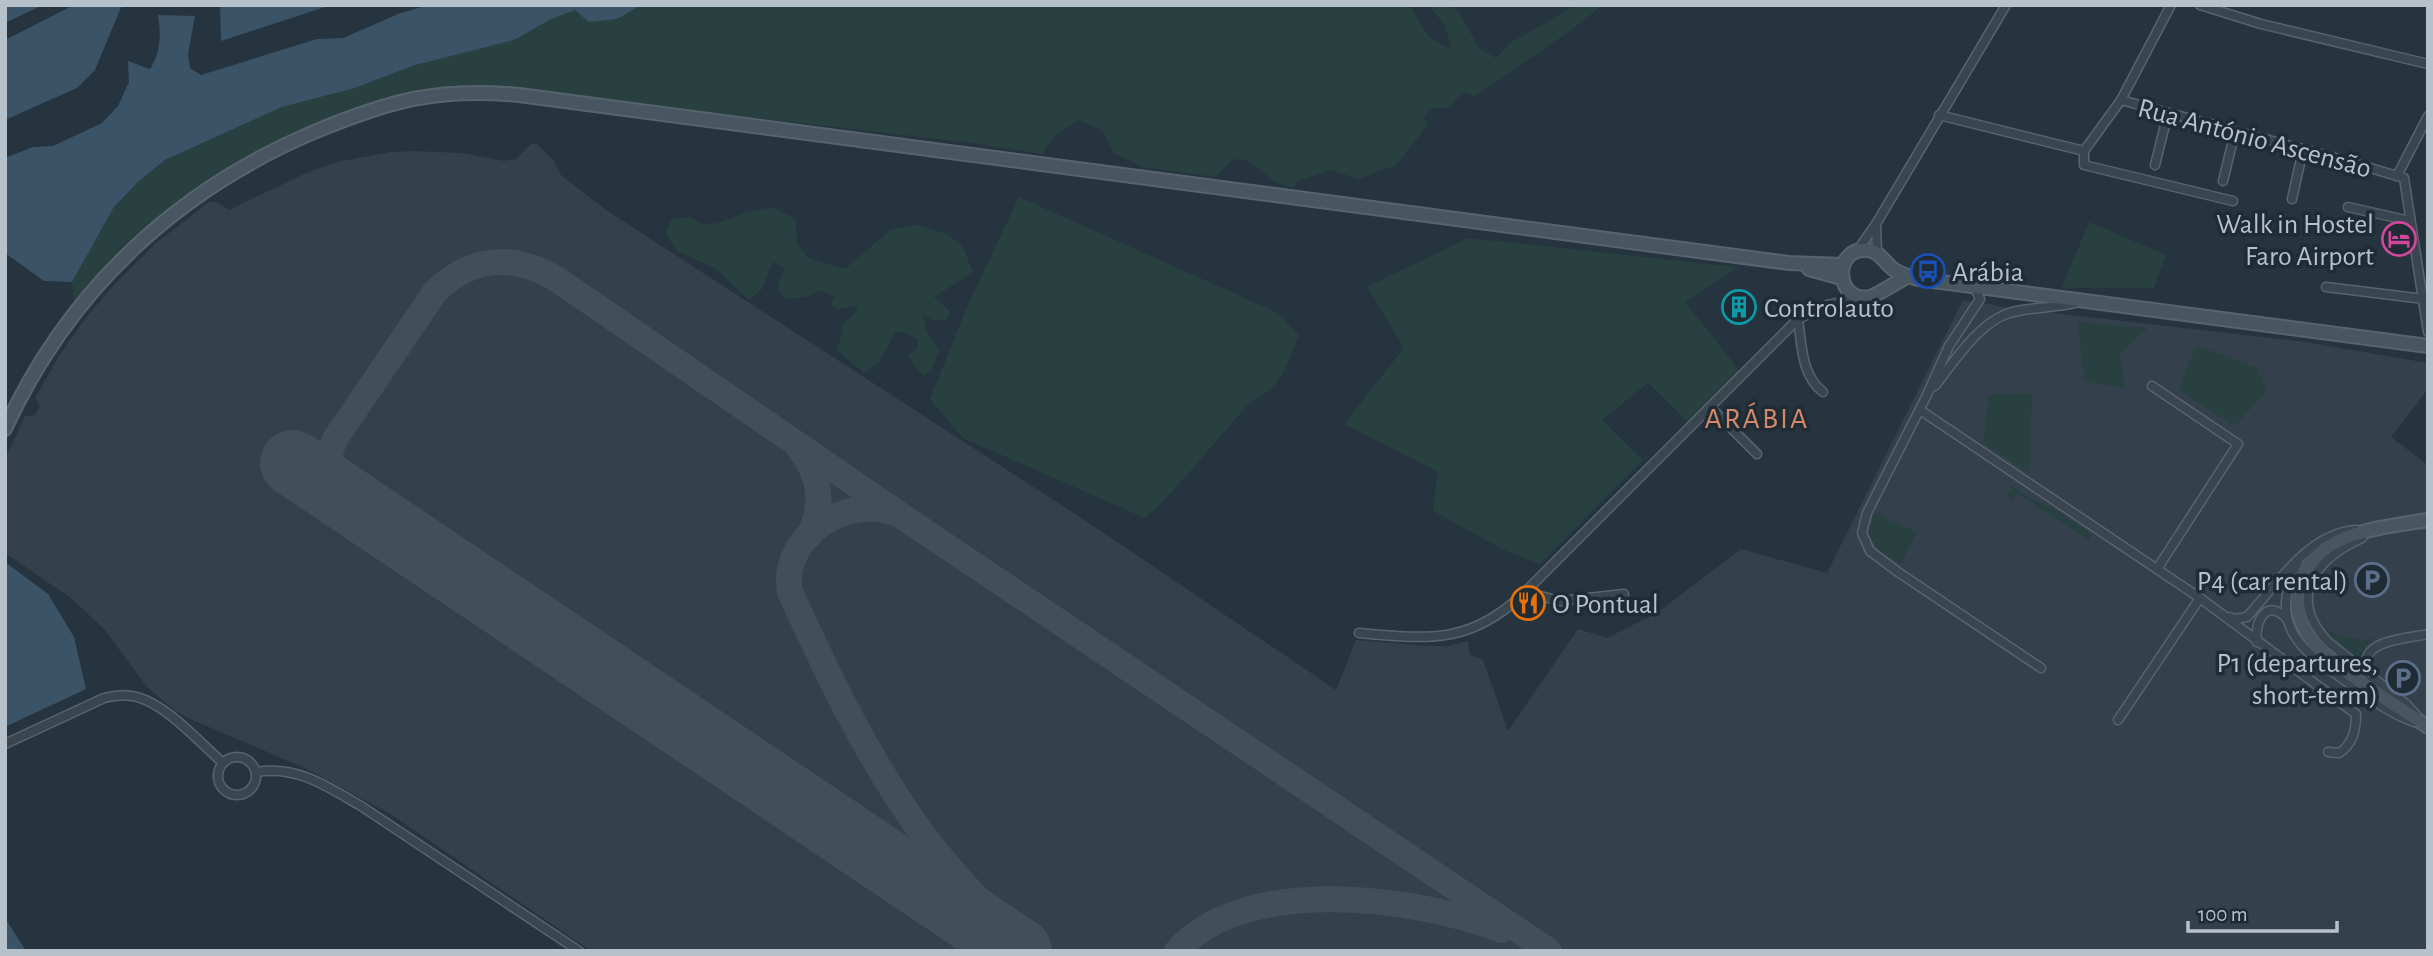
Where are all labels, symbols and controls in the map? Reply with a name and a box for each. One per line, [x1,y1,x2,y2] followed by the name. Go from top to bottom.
[2135,94,2374,184] street label: Rua António Ascensão
[2216,211,2374,271] place label: Walk in Hostel Faro Airport
[2380,220,2418,258] hotel icon: Walk in Hostel Faro Airport
[1909,252,1947,290] bus stop icon: Arábia
[1952,259,2024,287] place label: Arábia
[1720,288,1758,326] building icon: Controlauto
[1764,295,1894,323] place label: Controlauto
[1705,402,1809,434] district label: ARÁBIA
[2353,561,2391,599] parking icon: P4 (car rental)
[2197,568,2348,596] place label: P4 (car rental)
[1509,584,1547,622] restaurant icon: O Pontual
[1552,591,1659,619] place label: O Pontual
[2217,650,2378,710] place label: P1 (departures, short-term)
[2384,659,2422,697] parking icon: P1 (departures, short-term)
[2188,890,2337,934] scale bar
[2198,904,2248,925] text: 100 m

